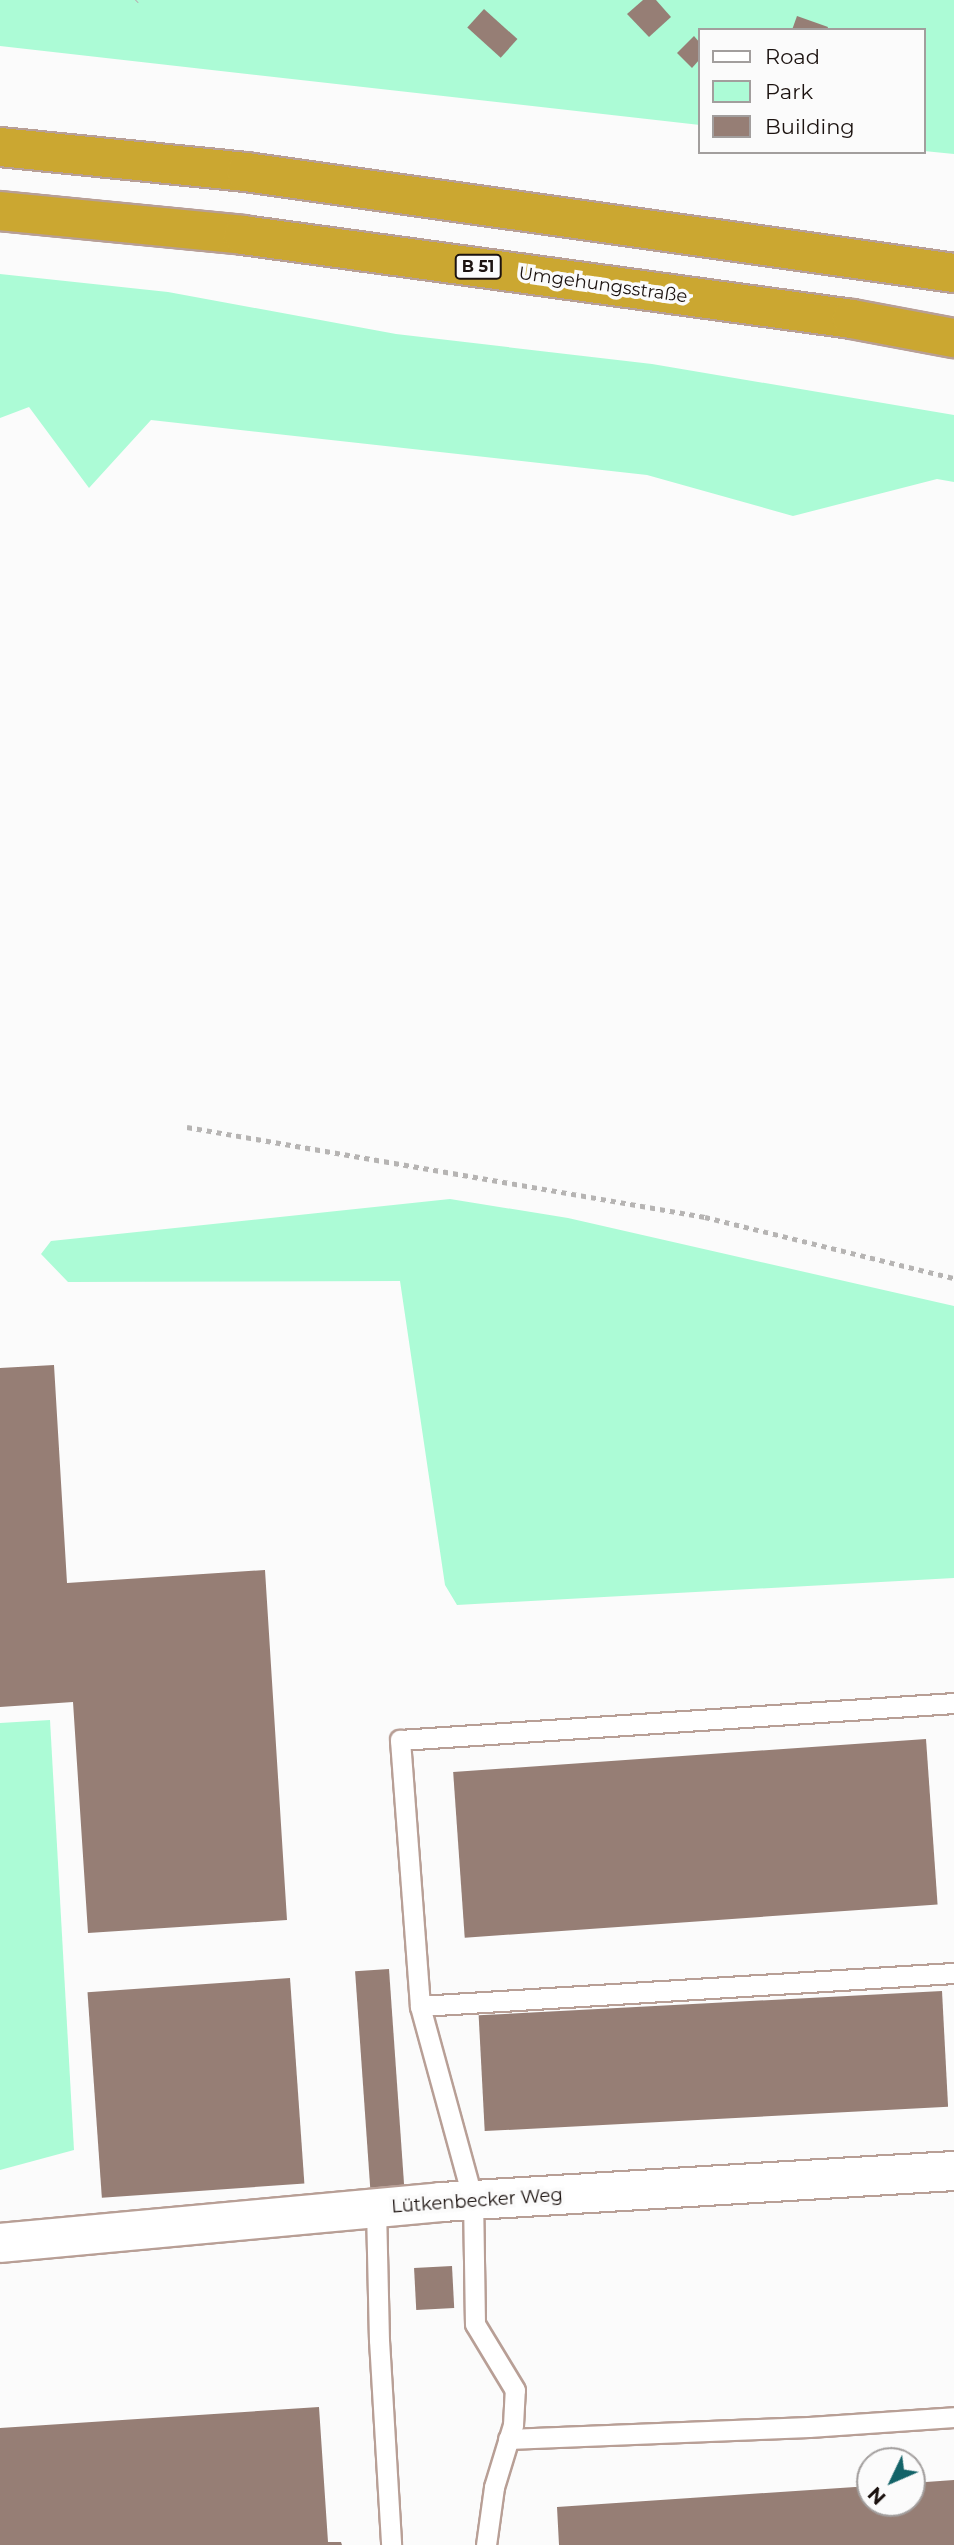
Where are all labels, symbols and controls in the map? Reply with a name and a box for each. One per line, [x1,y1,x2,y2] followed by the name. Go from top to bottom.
[698,28,926,154] legend
[765,44,820,69] text: Road
[765,79,813,104] text: Park
[765,114,855,139] text: Building
[454,255,503,280] road number: B 51
[517,262,689,308] street label: Umgehungsstraße
[391,2184,563,2218] street label: Lütkenbecker Weg
[856,2447,926,2517] north arrow
[863,2482,891,2509] text: N

